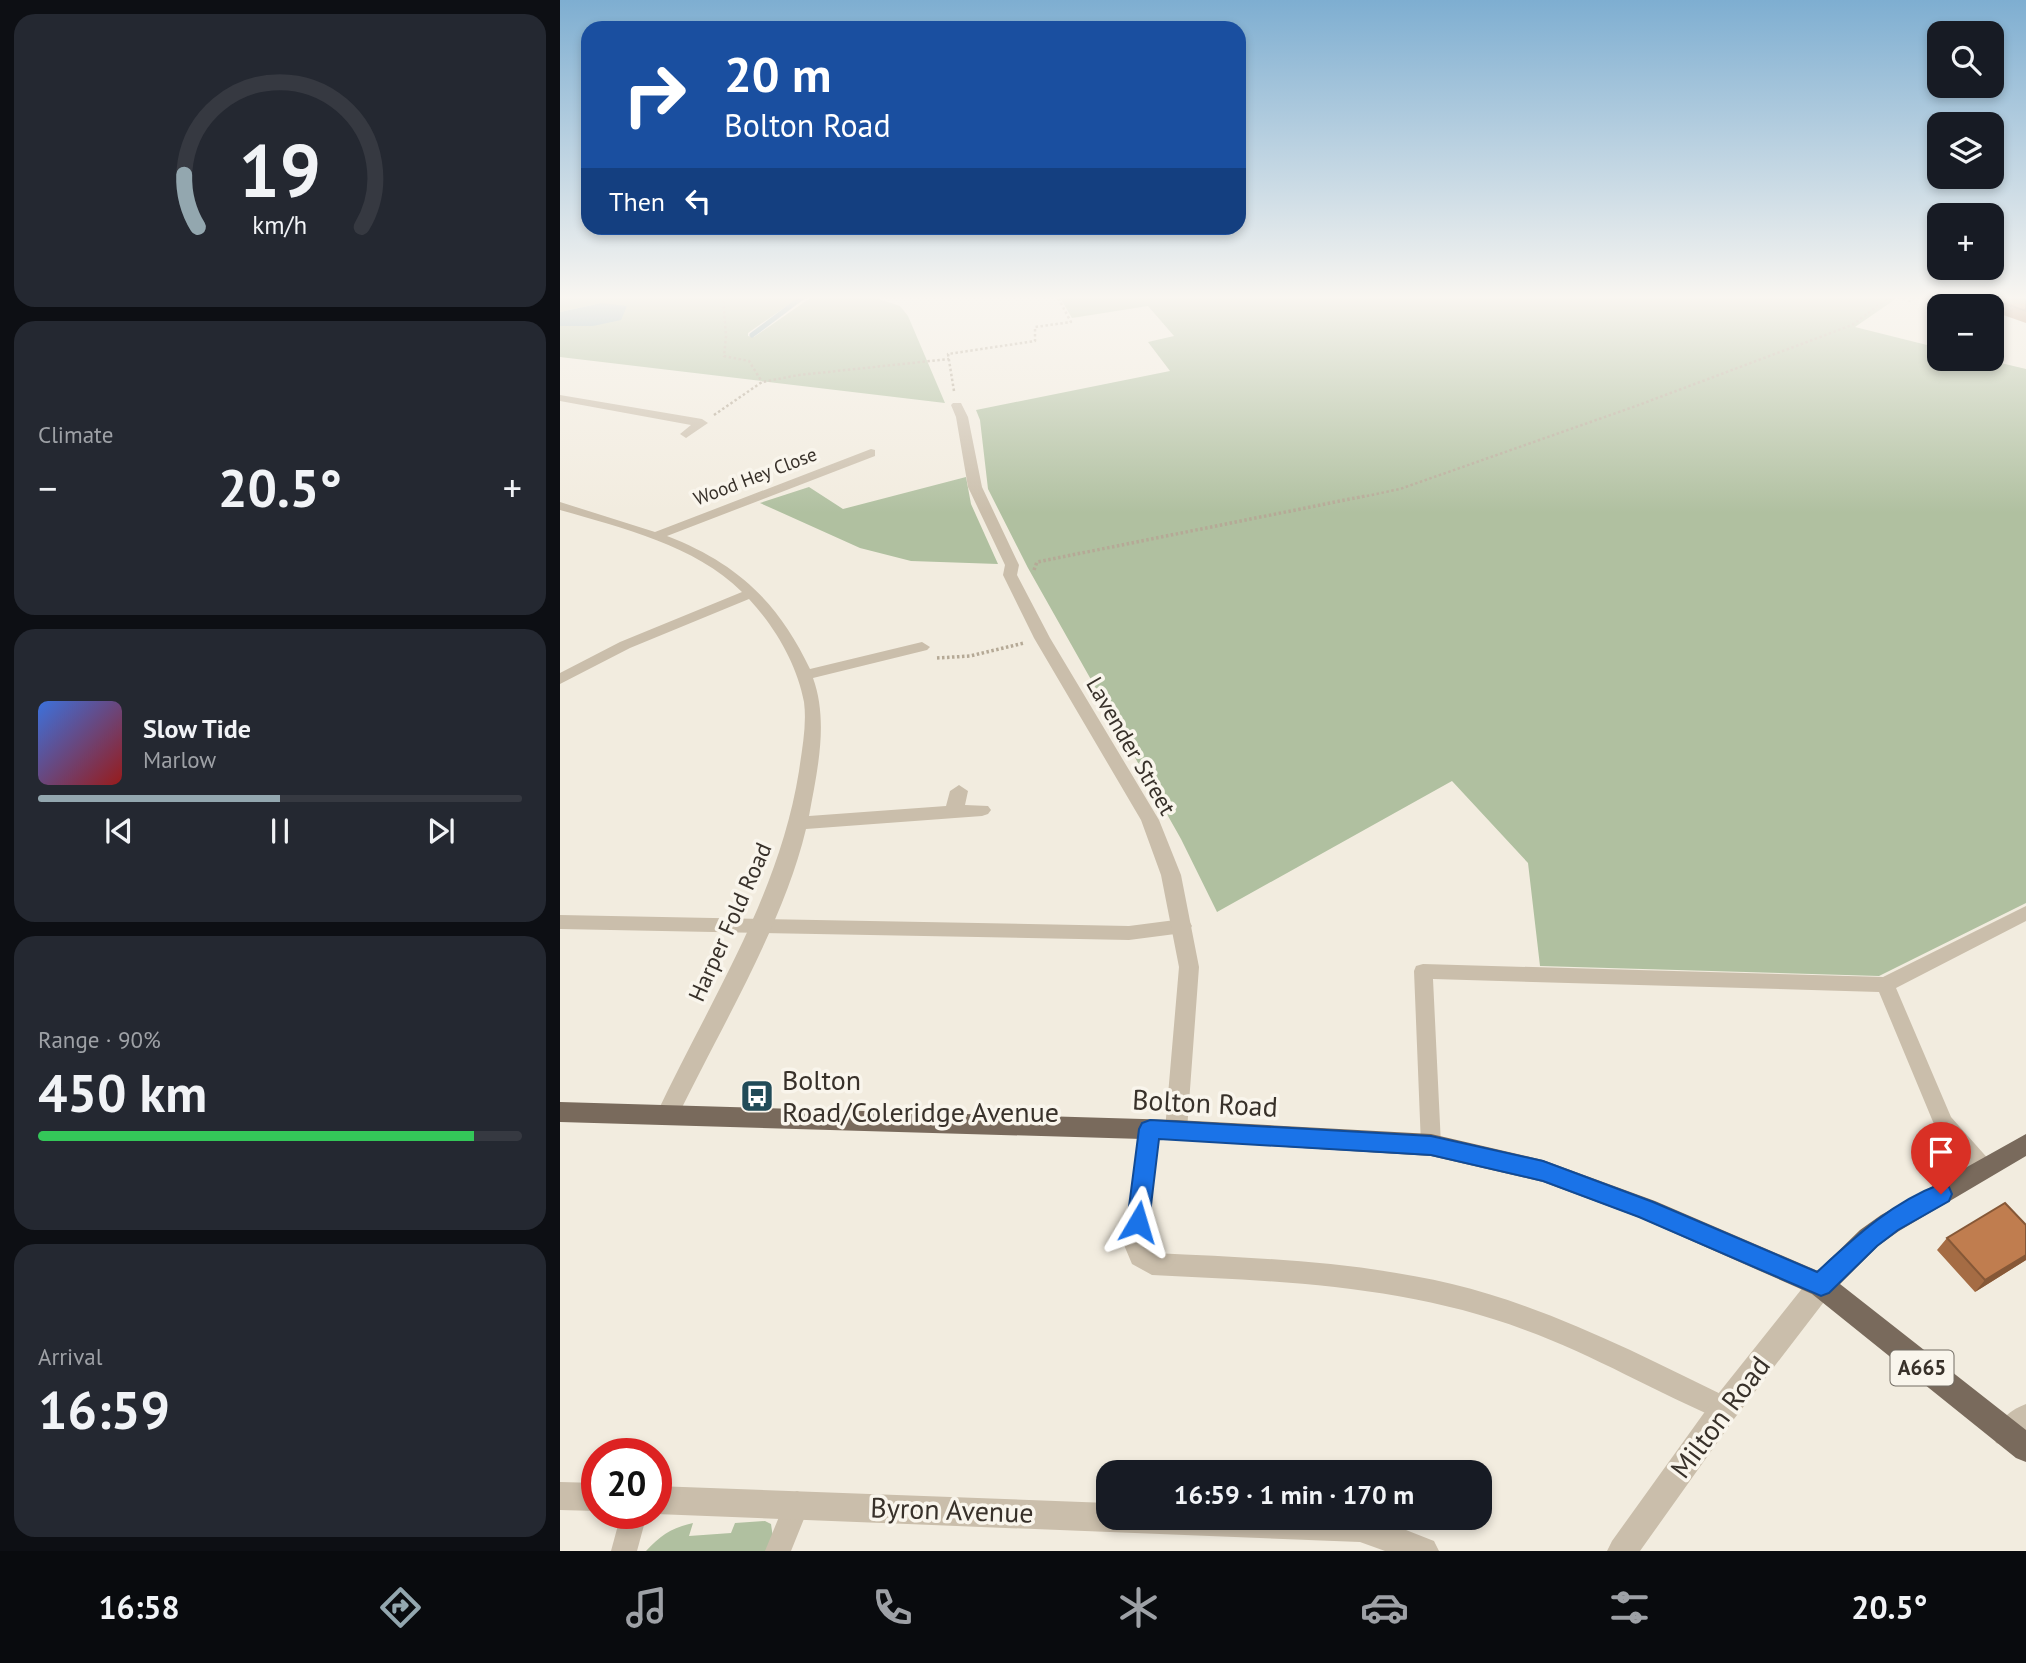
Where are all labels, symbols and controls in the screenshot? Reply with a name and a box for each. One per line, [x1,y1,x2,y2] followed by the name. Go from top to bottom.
[1927,21,2004,371] map controls
[1927,21,2004,98] button: search
[724,42,831,106] text: 20 m
[609,49,700,140] icon: right
[724,104,891,146] text: Bolton Road
[1927,112,2004,189] button: layers
[239,123,321,217] text: 19
[679,182,717,220] icon: left
[609,185,665,218] text: Then
[1927,203,2004,280] button: +
[253,209,307,241] text: km/h
[1927,294,2004,371] button: −
[38,420,113,449] text: Climate
[690,441,820,511] street label: Wood Hey Close
[218,454,342,521] text: 20.5°
[38,463,57,512] text: −
[503,463,522,512] text: +
[1080,672,1183,820] street label: Lavender Street
[143,712,251,745] text: Slow Tide
[143,745,216,774] text: Marlow
[100,812,138,850] icon: previous
[261,812,299,850] icon: pause
[422,812,460,850] icon: next
[682,838,778,1006] street label: Harper Fold Road
[38,1025,161,1054] text: Range · 90%
[38,1059,207,1126] text: 450 km
[782,1061,1059,1130] place label: Bolton Road/Coleridge Avenue
[738,1077,776,1115] bus stop icon: Bolton Road/Coleridge Avenue
[1131,1080,1279,1125] street label: Bolton Road
[1911,1122,1971,1194] pin
[1922,1133,1960,1171] icon: arrive
[1101,1185,1175,1259] position arrow
[38,1342,102,1371] text: Arrival
[1661,1348,1778,1485] street label: Milton Road
[1890,1350,1954,1386] road number: A665
[38,1376,170,1443] text: 16:59
[581,1438,672,1529] speed limit sign: 20
[1174,1478,1414,1511] text: 16:59 · 1 min · 170 m
[870,1488,1034,1531] street label: Byron Avenue
[376,1583,425,1632] icon: directions
[622,1583,671,1632] icon: music
[868,1583,917,1632] icon: phone
[1114,1583,1163,1632] icon: climate
[1360,1583,1409,1632] icon: car
[1605,1583,1654,1632] icon: filters
[98,1586,180,1628] text: 16:58
[1851,1586,1928,1628] text: 20.5°

